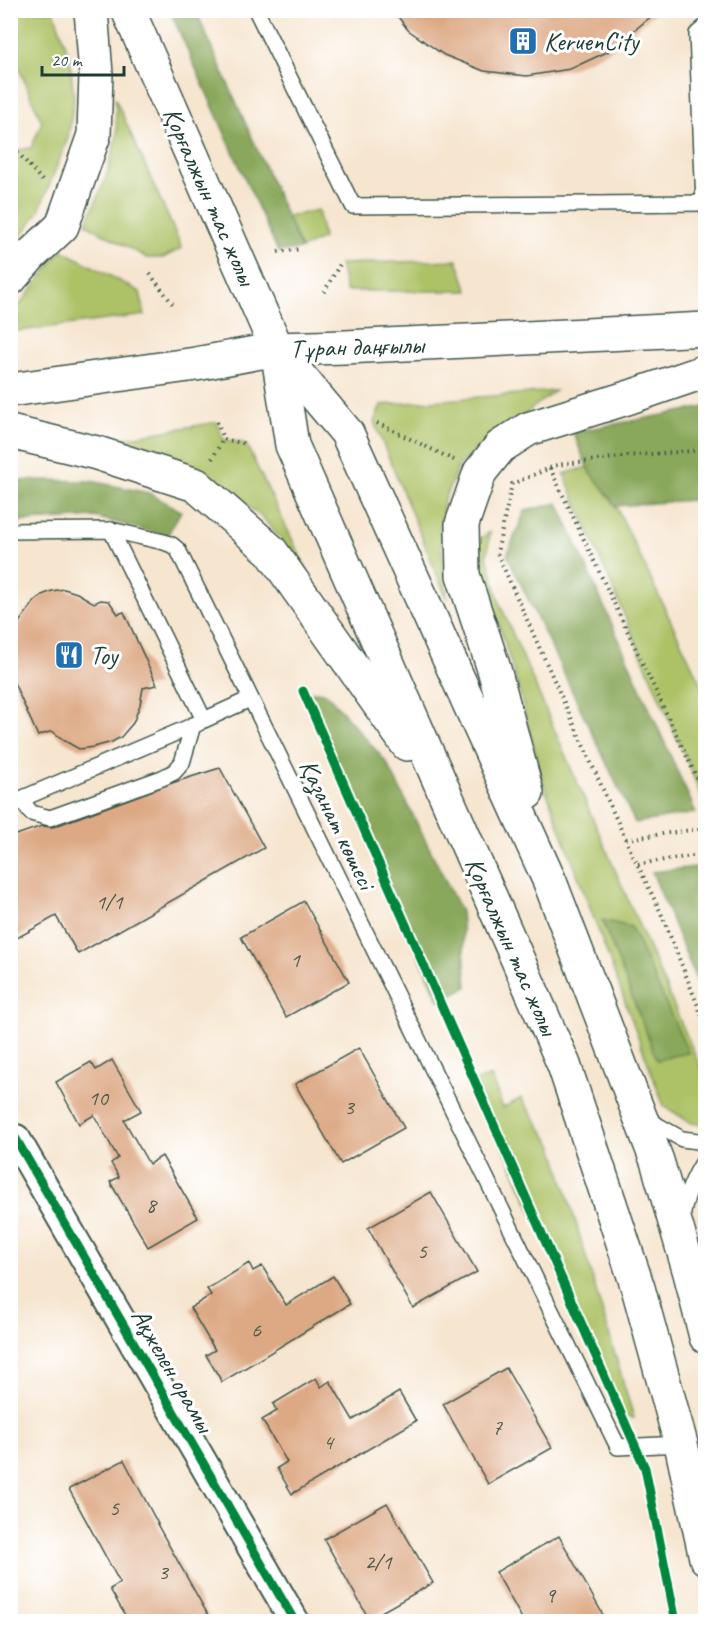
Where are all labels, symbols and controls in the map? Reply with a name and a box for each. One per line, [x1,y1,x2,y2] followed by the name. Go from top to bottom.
[507,25,539,57] building icon: KeruenCity
[544,25,640,58] place label: KeruenCity
[42,39,124,77] scale bar
[51,49,84,71] text: 20 m
[156,102,264,292] street label: Қорғалжын тас жолы
[289,328,427,365] street label: Тұран даңғылы
[53,639,85,671] restaurant icon: Toy
[90,639,119,672] place label: Toy
[291,754,385,898] street label: Қазанат көшесі
[458,852,566,1042] street label: Қорғалжын тас жолы
[95,888,124,916] house number: 1/1
[290,946,301,974] house number: 1
[88,1084,110,1112] house number: 10
[344,1093,356,1121] house number: 3
[146,1191,158,1219] house number: 8
[417,1237,428,1265] house number: 5
[124,1302,222,1440] street label: Ақжелен орамы
[251,1316,262,1344] house number: 6
[492,1413,503,1441] house number: 7
[323,1428,335,1456] house number: 4
[109,1494,120,1522] house number: 5
[364,1548,393,1576] house number: 2/1
[158,1558,170,1586] house number: 3
[545,1581,557,1609] house number: 9

